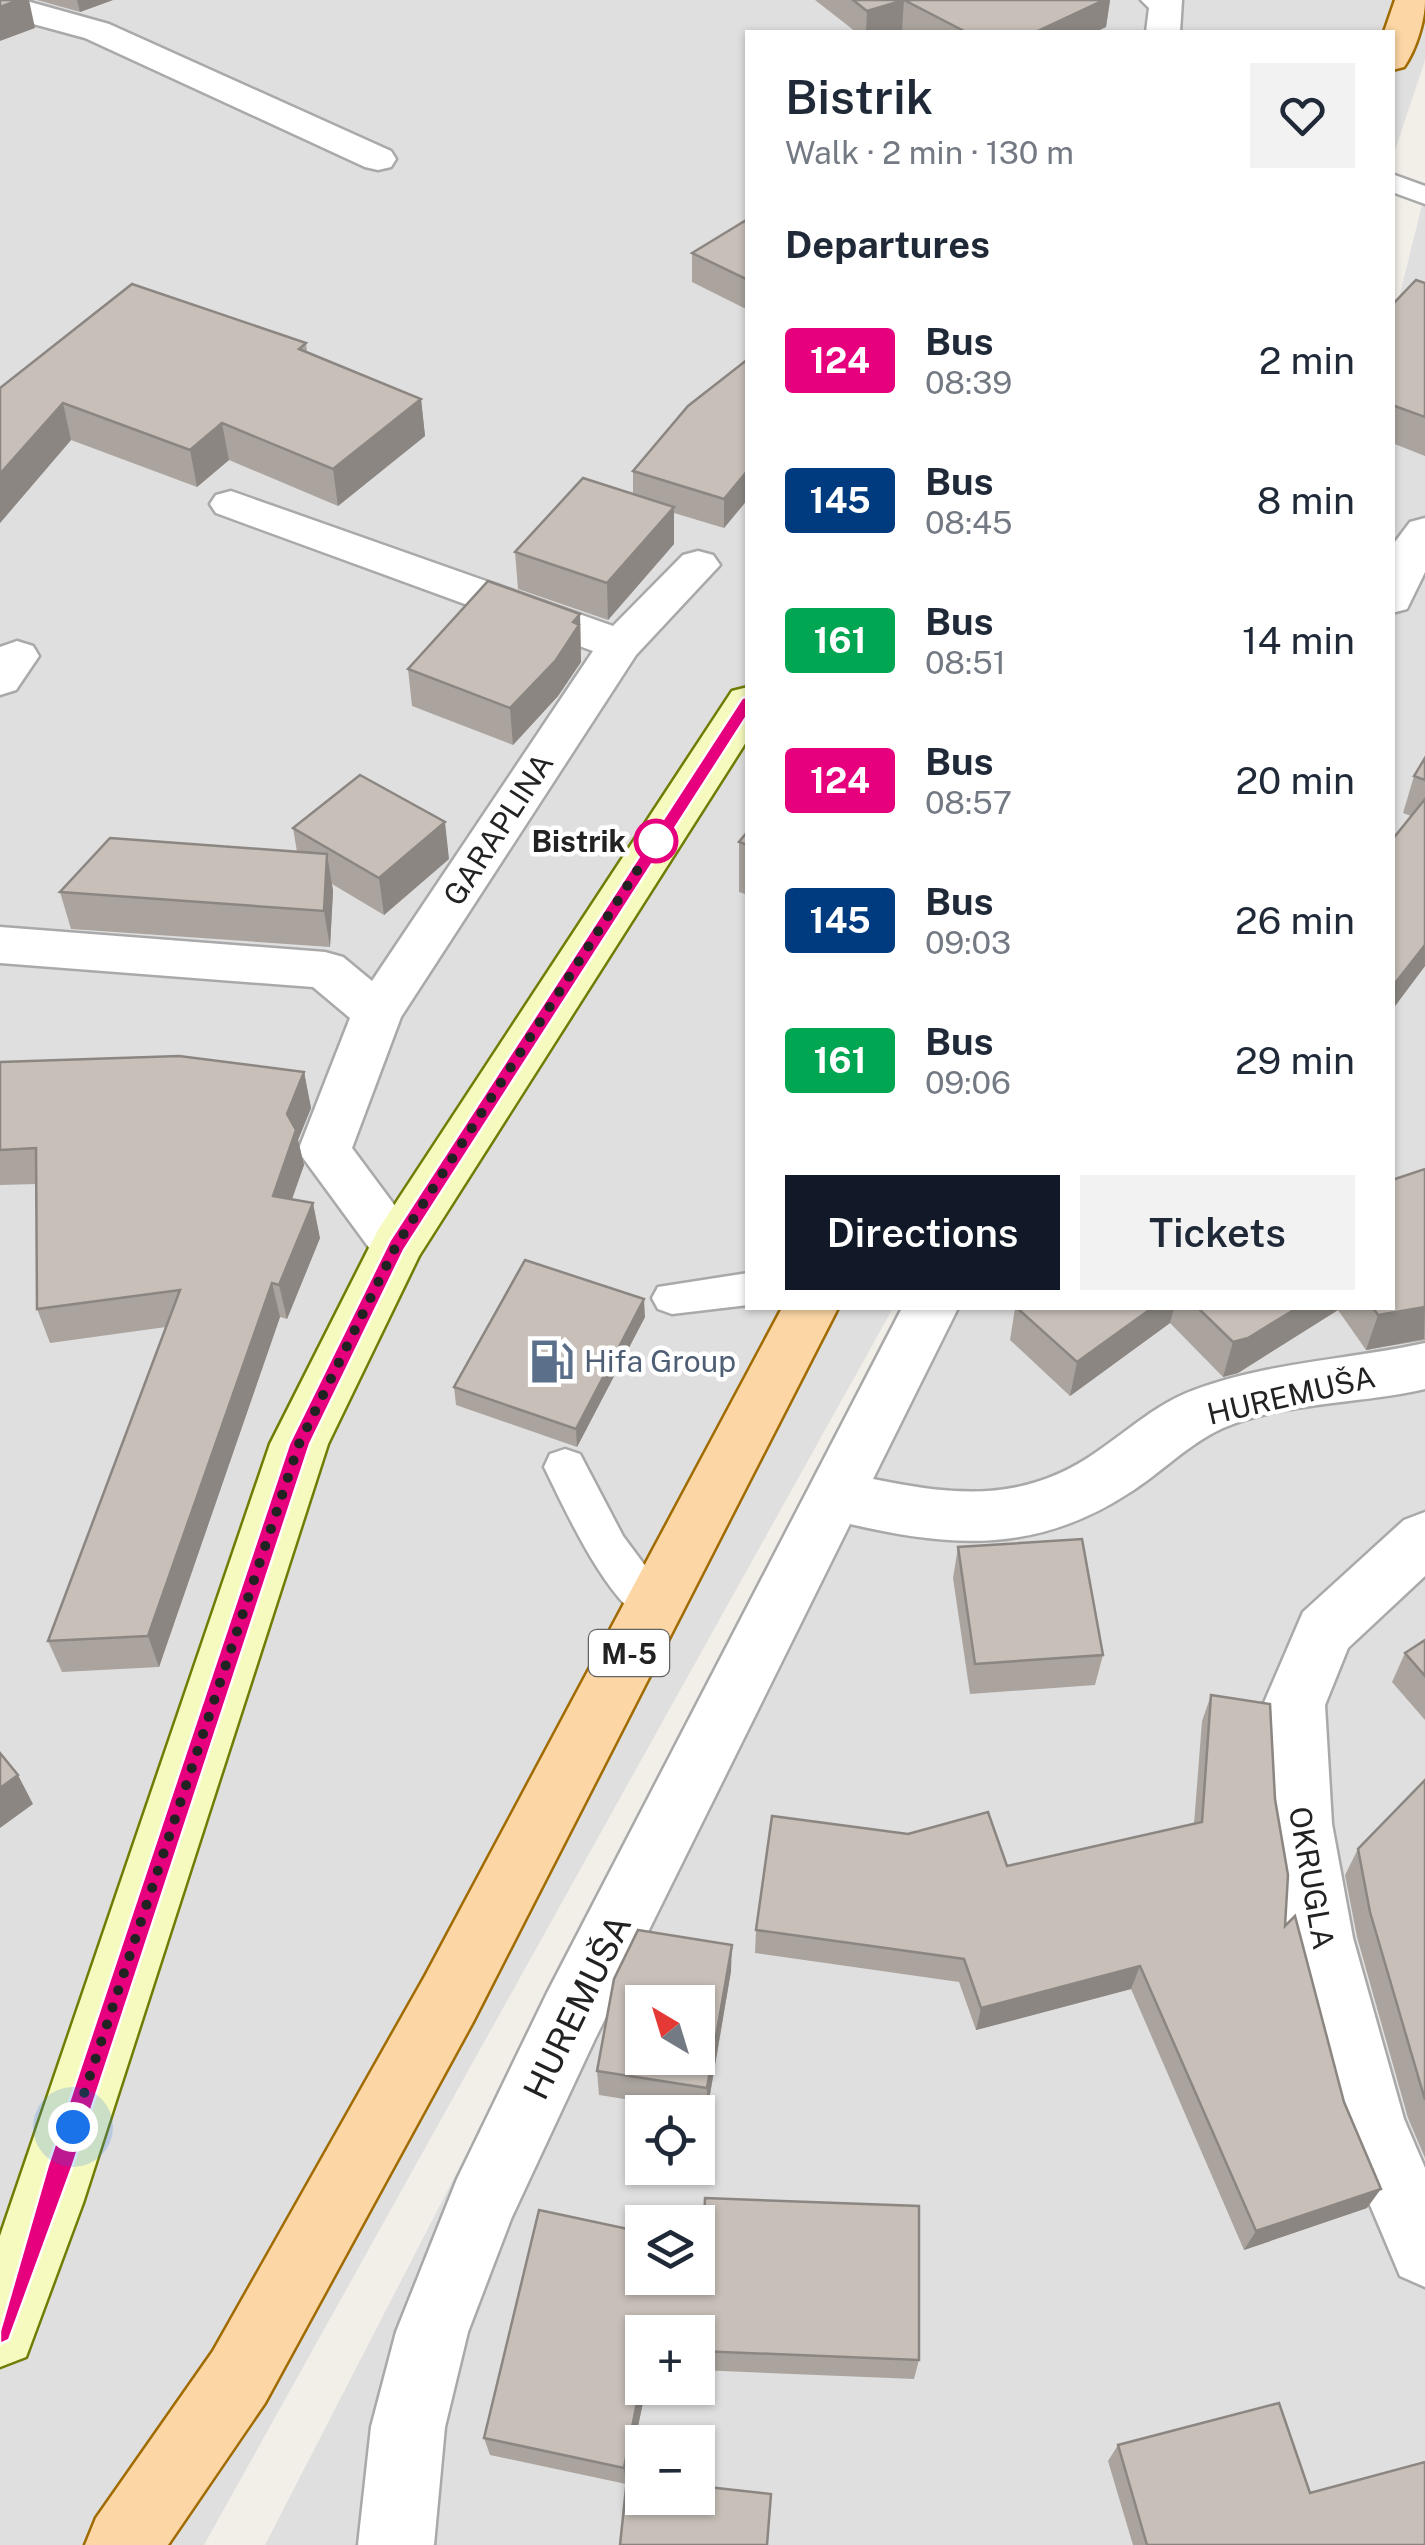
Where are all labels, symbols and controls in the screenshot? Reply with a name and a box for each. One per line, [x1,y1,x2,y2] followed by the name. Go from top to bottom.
[1250,63,1355,168] button: heart
[785,68,933,125] text: Bistrik
[785,134,1074,171] text: Walk · 2 min · 130 m
[785,222,990,267] text: Departures
[925,319,994,364] text: Bus
[1259,338,1355,383] text: 2 min
[810,340,870,381] text: 124
[925,364,1012,401] text: 08:39
[925,459,994,504] text: Bus
[1257,478,1355,523] text: 8 min
[809,480,871,521] text: 145
[925,504,1012,541] text: 08:45
[925,599,994,644] text: Bus
[1242,618,1355,663] text: 14 min
[813,620,867,661] text: 161
[925,644,1006,681] text: 08:51
[925,739,994,784] text: Bus
[436,746,560,912] street label: GARAPLINA
[1235,758,1355,803] text: 20 min
[810,760,870,801] text: 124
[925,784,1012,821] text: 08:57
[635,820,677,862] marker: Bistrik
[531,823,626,859] place label: Bistrik
[925,879,994,924] text: Bus
[1235,898,1355,943] text: 26 min
[809,900,871,941] text: 145
[925,924,1011,961] text: 09:03
[925,1019,994,1064] text: Bus
[1235,1038,1355,1083] text: 29 min
[813,1040,867,1081] text: 161
[925,1064,1011,1101] text: 09:06
[785,1175,1060,1290] button: Directions
[1080,1175,1355,1290] button: Tickets
[527,1337,575,1385] fuel station icon: Hifa Group
[584,1343,736,1379] place label: Hifa Group
[1204,1358,1378,1432] street label: HUREMUŠA
[589,1630,669,1676] road number: M-5
[1282,1804,1342,1952] street label: OKRUGLA
[515,1908,639,2106] street label: HUREMUŠA
[625,1985,715,2075] north arrow
[625,1985,715,2515] map controls
[625,2095,715,2185] button: locate
[48,2102,98,2152] your location
[625,2205,715,2295] button: layers
[625,2315,715,2405] button: +
[625,2425,715,2515] button: −

